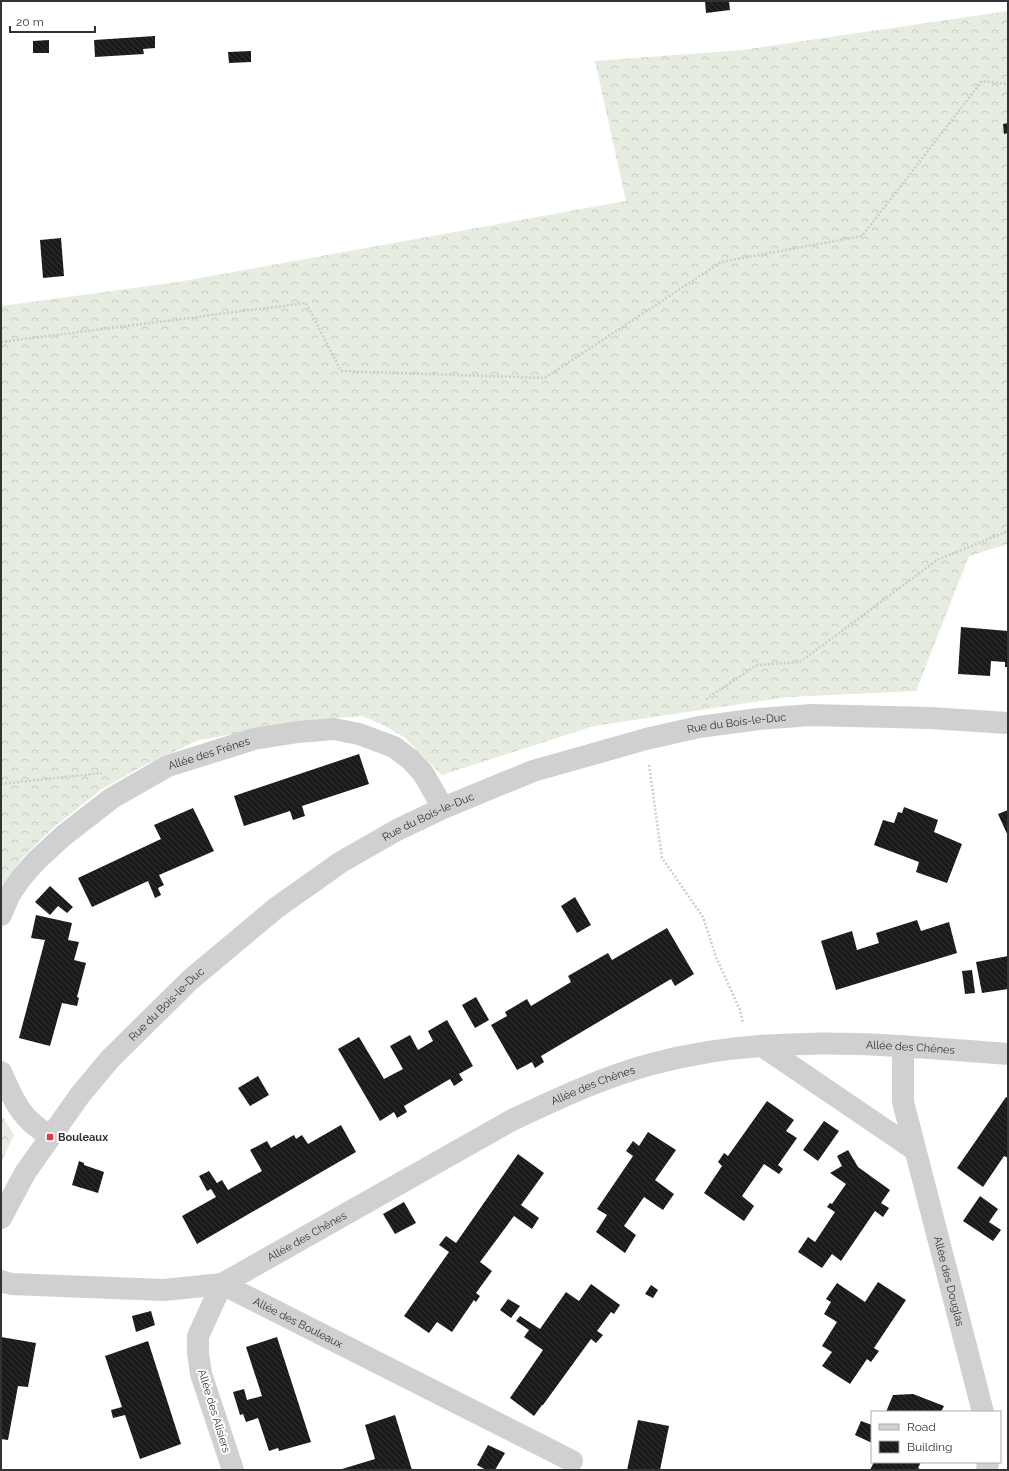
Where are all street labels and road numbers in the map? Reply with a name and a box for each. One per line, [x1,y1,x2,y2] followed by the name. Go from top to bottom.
[686,710,787,736] street label: Rue du Bois-le-Duc
[166,734,251,772] street label: Allée des Frênes
[380,789,476,844] street label: Rue du Bois-le-Duc
[126,965,207,1043] street label: Rue du Bois-le-Duc
[866,1038,955,1056] street label: Allée des Chênes
[549,1063,636,1108] street label: Allée des Chênes
[265,1208,349,1264] street label: Allée des Chênes
[931,1235,967,1328] street label: Allée des Douglas
[251,1294,345,1351] street label: Allée des Bouleaux
[195,1368,233,1454] street label: Allée des Alisiers

